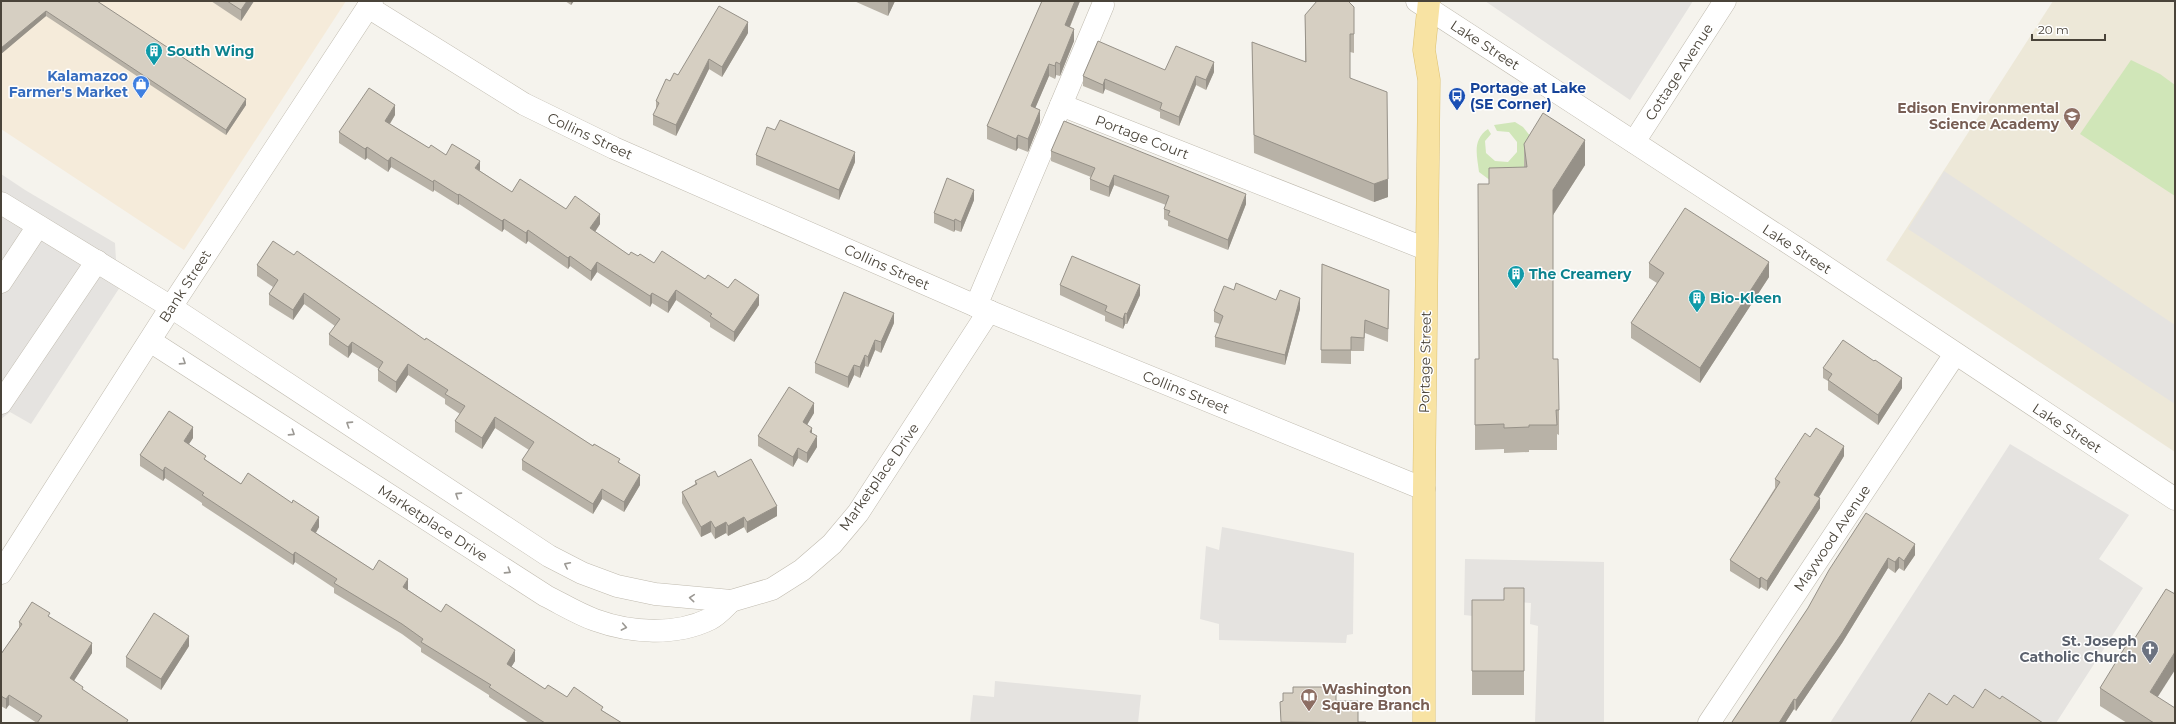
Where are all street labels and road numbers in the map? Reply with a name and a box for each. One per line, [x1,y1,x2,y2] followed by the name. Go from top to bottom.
[1447,16,1523,74] street label: Lake Street
[1641,20,1717,124] street label: Cottage Avenue
[545,108,636,164] street label: Collins Street
[1092,111,1192,163] street label: Portage Court
[1759,220,1835,278] street label: Lake Street
[841,240,933,294] street label: Collins Street
[155,246,215,326] street label: Bank Street
[1415,310,1435,413] street label: Portage Street
[1140,366,1232,418] street label: Collins Street
[2029,399,2105,457] street label: Lake Street
[835,420,923,534] street label: Marketplace Drive
[375,481,491,565] street label: Marketplace Drive
[1790,481,1874,595] street label: Maywood Avenue

